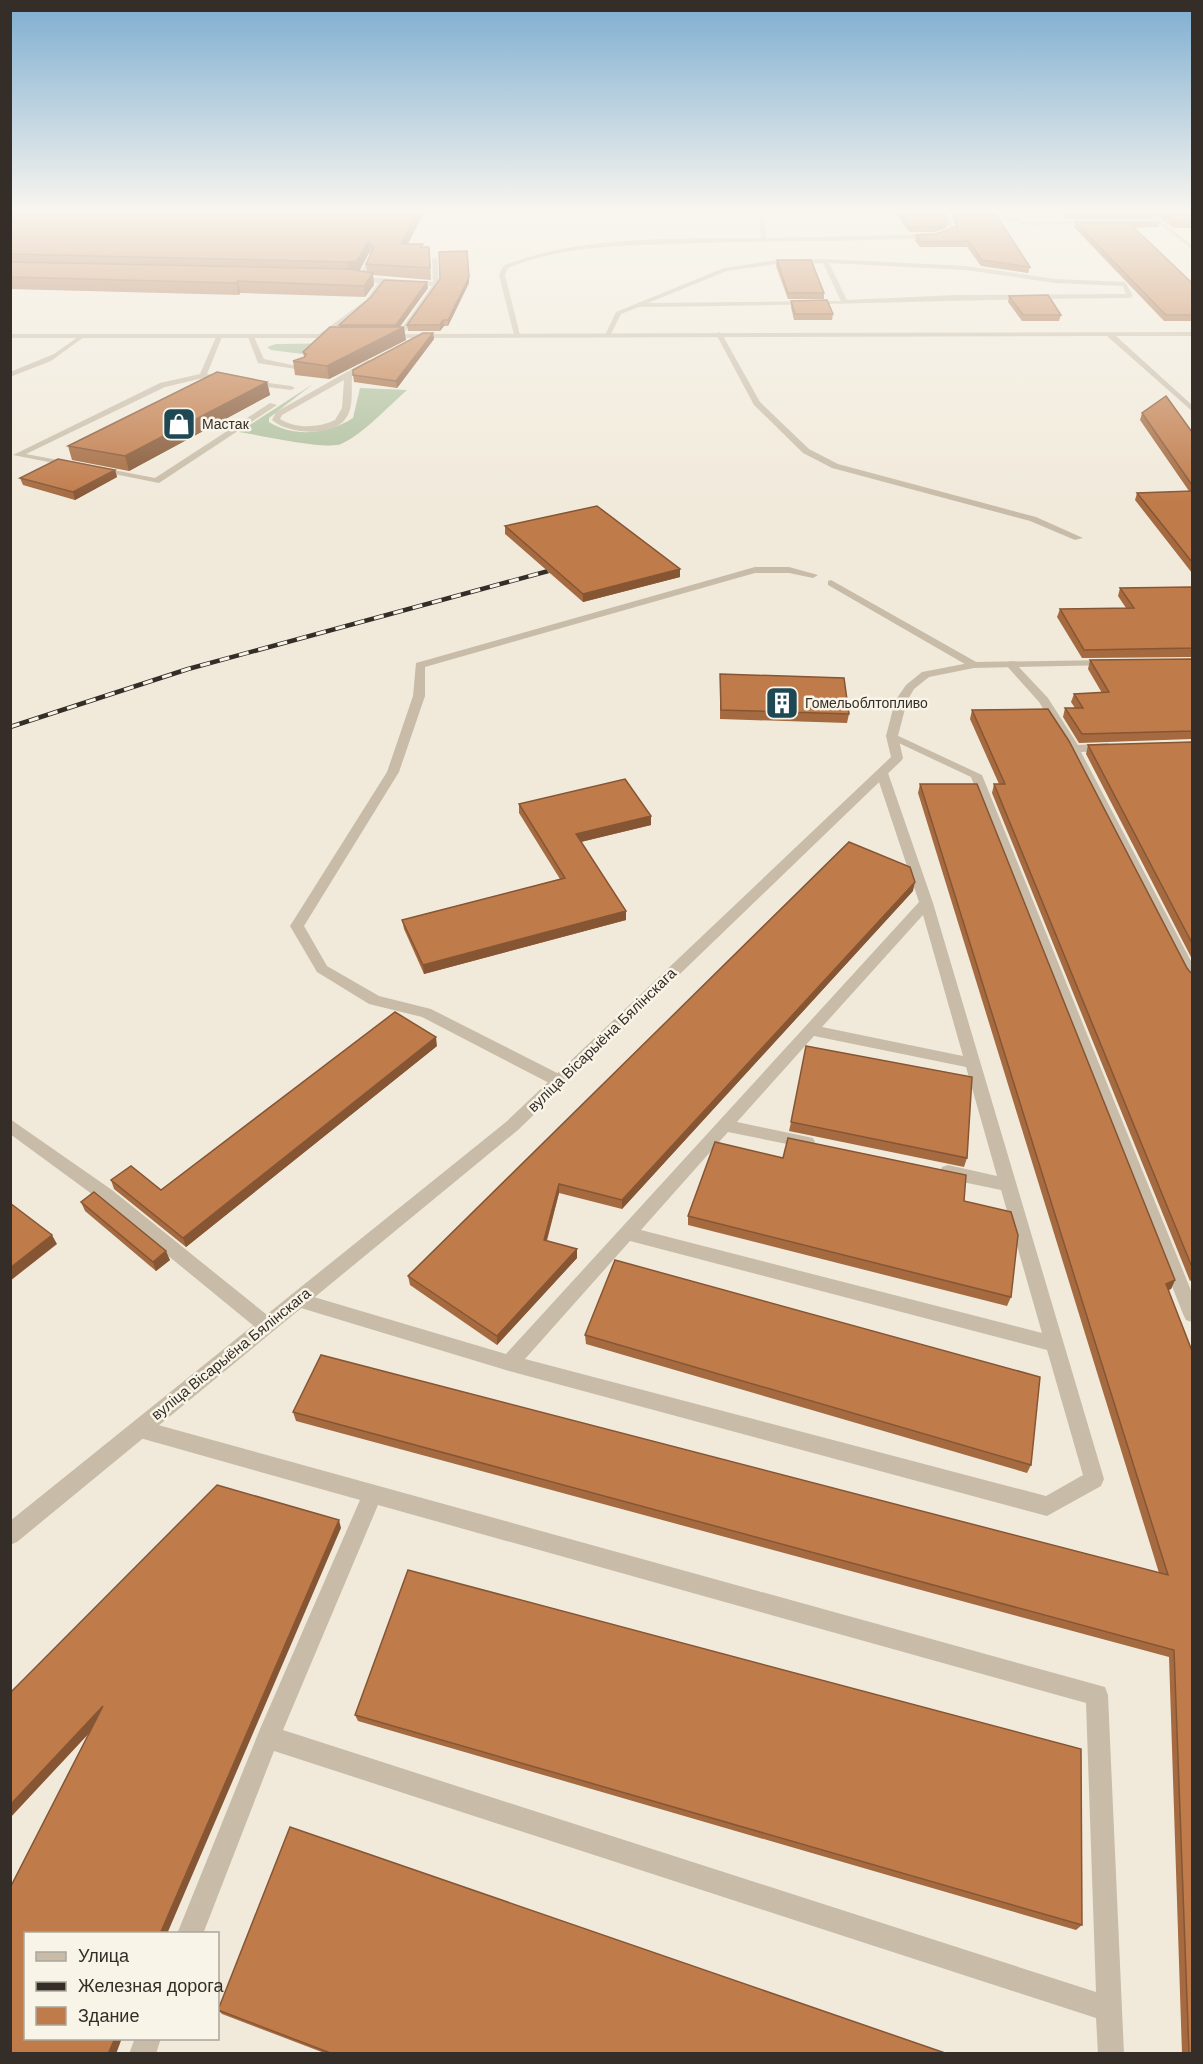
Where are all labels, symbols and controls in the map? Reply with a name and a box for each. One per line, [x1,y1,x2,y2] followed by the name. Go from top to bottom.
[161,406,197,442] shop icon: Мастак
[202,415,250,433] place label: Мастак
[764,685,800,721] building icon: Гомельоблтопливо
[805,694,928,712] place label: Гомельоблтопливо
[523,963,681,1117] street label: вуліца Вісарыёна Бялінскага
[147,1283,315,1425] street label: вуліца Вісарыёна Бялінскага
[24,1932,219,2040] legend
[78,1944,130,1968] text: Улица
[78,1974,224,1998] text: Железная дорога
[78,2004,139,2028] text: Здание

